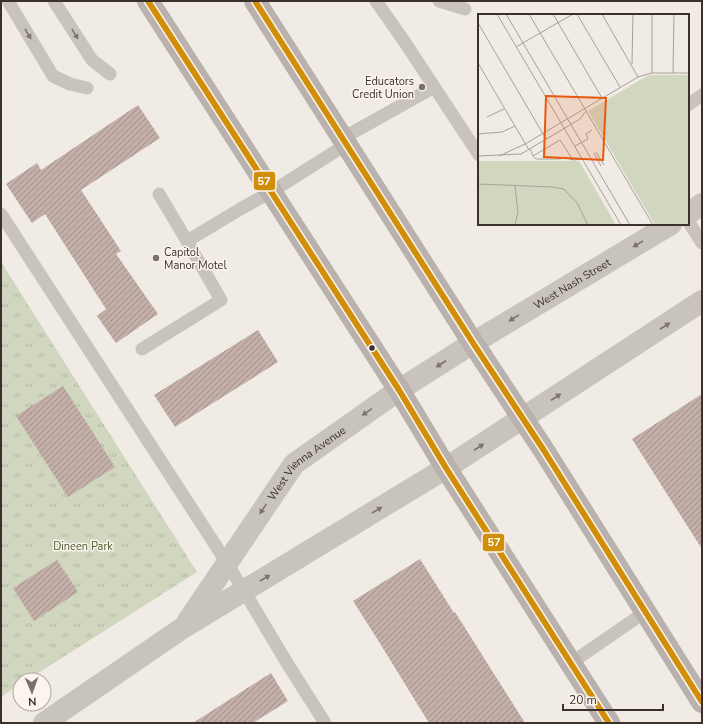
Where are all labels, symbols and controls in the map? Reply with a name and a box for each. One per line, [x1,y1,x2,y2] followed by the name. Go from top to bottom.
[478,14,689,225] inset map
[25,28,32,40] one-way arrow
[71,29,79,39] one-way arrow
[352,74,414,102] place label: Educators Credit Union
[417,82,427,92] marker: Educators Credit Union
[253,171,276,191] line badge: 57
[257,174,271,189] text: 57
[633,240,643,248] one-way arrow
[164,245,227,273] place label: Capitol Manor Motel
[151,253,161,263] marker: Capitol Manor Motel
[531,254,614,313] street label: West Nash Street
[509,314,519,322] one-way arrow
[660,322,670,330] one-way arrow
[367,343,377,353] unlabelled marker
[435,360,446,367] one-way arrow
[551,393,561,401] one-way arrow
[362,408,372,416] one-way arrow
[264,422,349,503] street label: West Vienna Avenue
[474,443,484,451] one-way arrow
[259,504,267,514] one-way arrow
[371,507,383,514] one-way arrow
[482,533,505,552] line badge: 57
[487,535,501,550] text: 57
[53,539,113,554] park label: Dineen Park
[259,574,271,581] one-way arrow
[12,672,52,712] north arrow
[563,686,663,712] scale bar
[569,692,597,708] text: 20 m
[28,694,37,709] text: N

